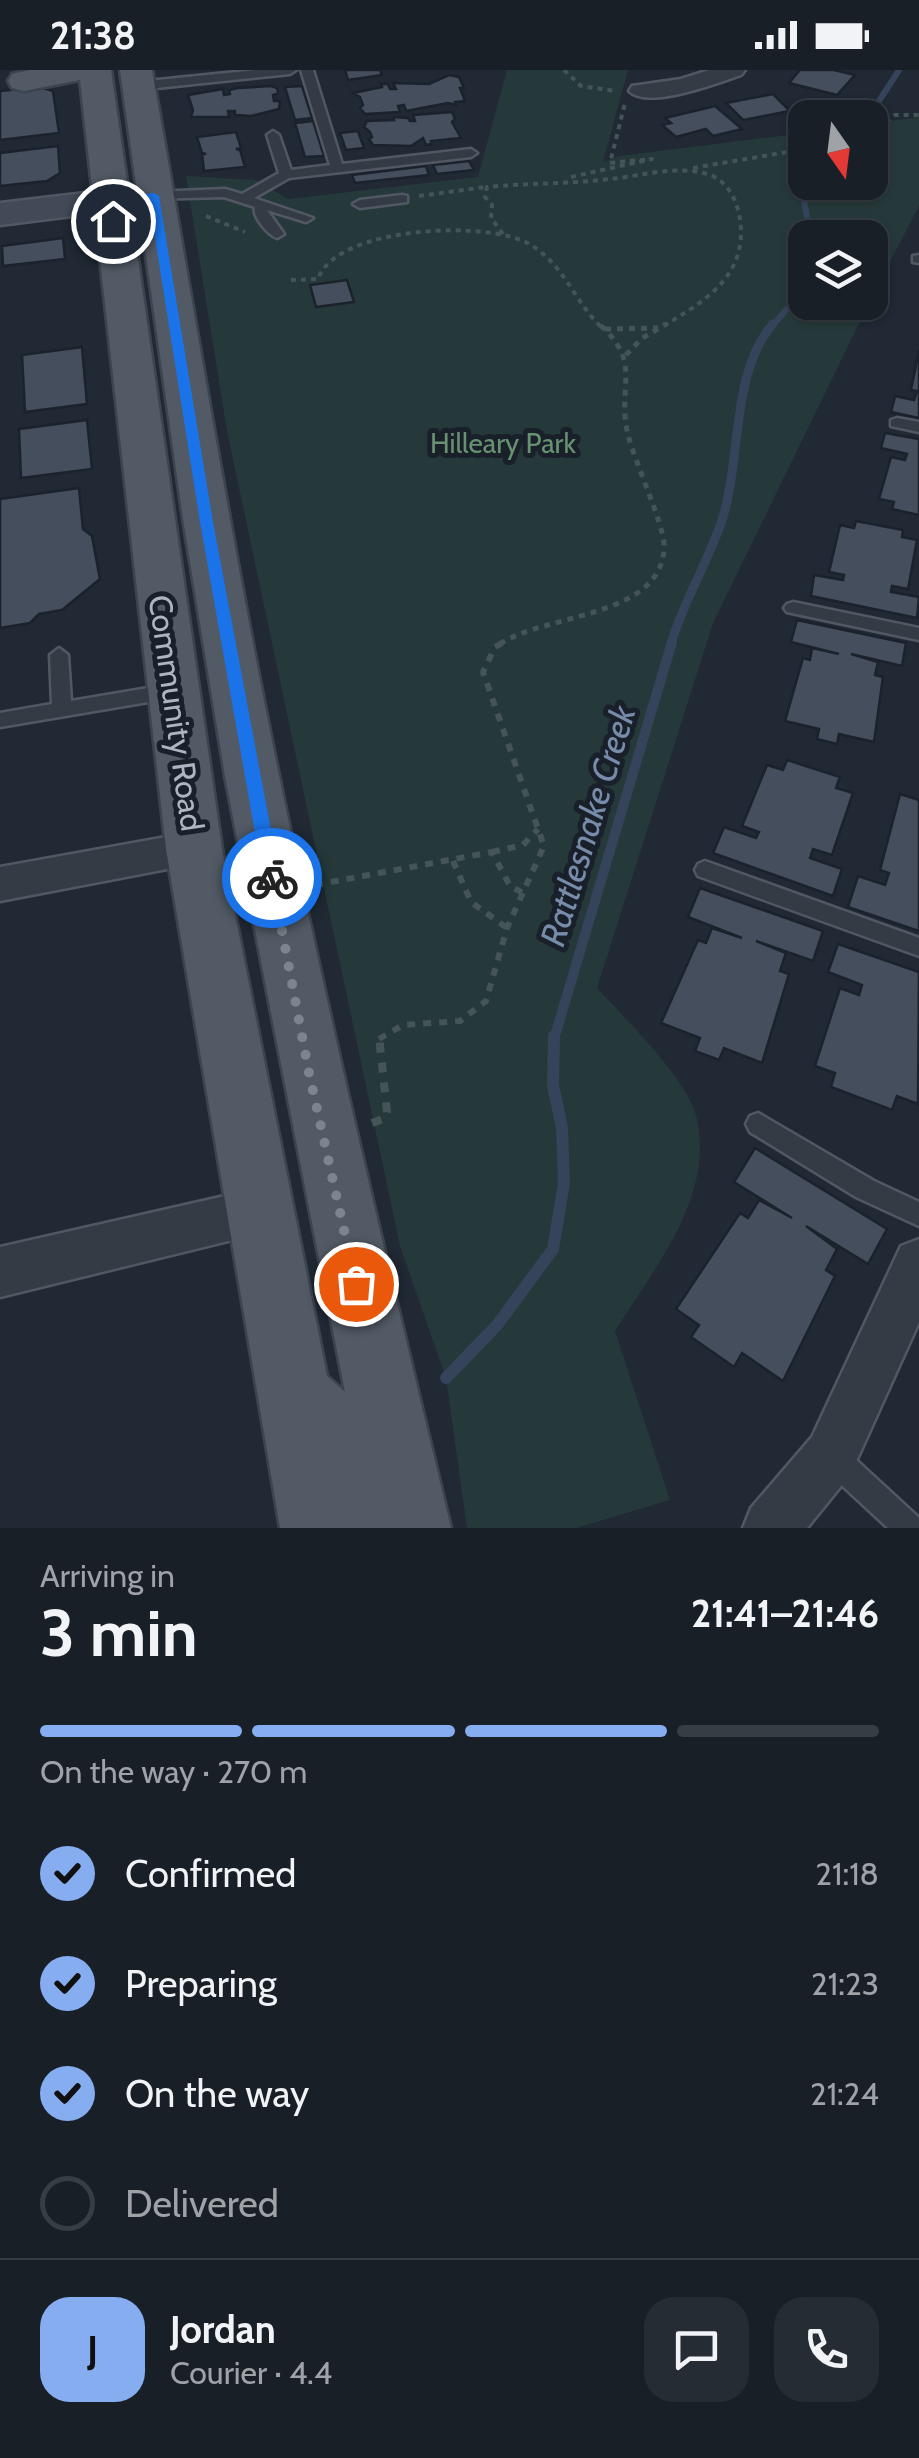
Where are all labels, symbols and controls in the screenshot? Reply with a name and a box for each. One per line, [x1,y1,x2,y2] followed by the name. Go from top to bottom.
[50,12,136,59] text: 21:38
[788,100,888,200] north arrow
[788,100,888,320] map controls
[71,179,156,264] pin
[86,194,141,249] icon: home
[788,220,888,320] button: layers
[430,426,576,460] park label: Hilleary Park
[141,592,212,833] street label: Community Road
[531,700,645,951] water label: Rattlesnake Creek
[222,828,322,928] courier
[245,851,300,906] icon: bike
[314,1242,399,1327] pin
[329,1257,384,1312] icon: bag
[40,1556,175,1595] text: Arriving in
[691,1590,879,1637] text: 21:41–21:46
[40,1593,198,1672] text: 3 min
[40,1752,307,1791] text: On the way · 270 m
[40,1846,95,1901] icon: check
[125,1850,296,1897] text: Confirmed
[815,1854,879,1893] text: 21:18
[40,1956,95,2011] icon: check
[125,1960,277,2007] text: Preparing
[811,1964,879,2003] text: 21:23
[40,2066,95,2121] icon: check
[125,2070,309,2117] text: On the way
[810,2074,879,2113] text: 21:24
[125,2180,279,2227] text: Delivered
[644,2297,749,2402] button: chat
[774,2297,879,2402] button: phone
[170,2306,276,2353] text: Jordan
[87,2326,98,2373] text: J
[170,2353,332,2392] text: Courier · 4.4

